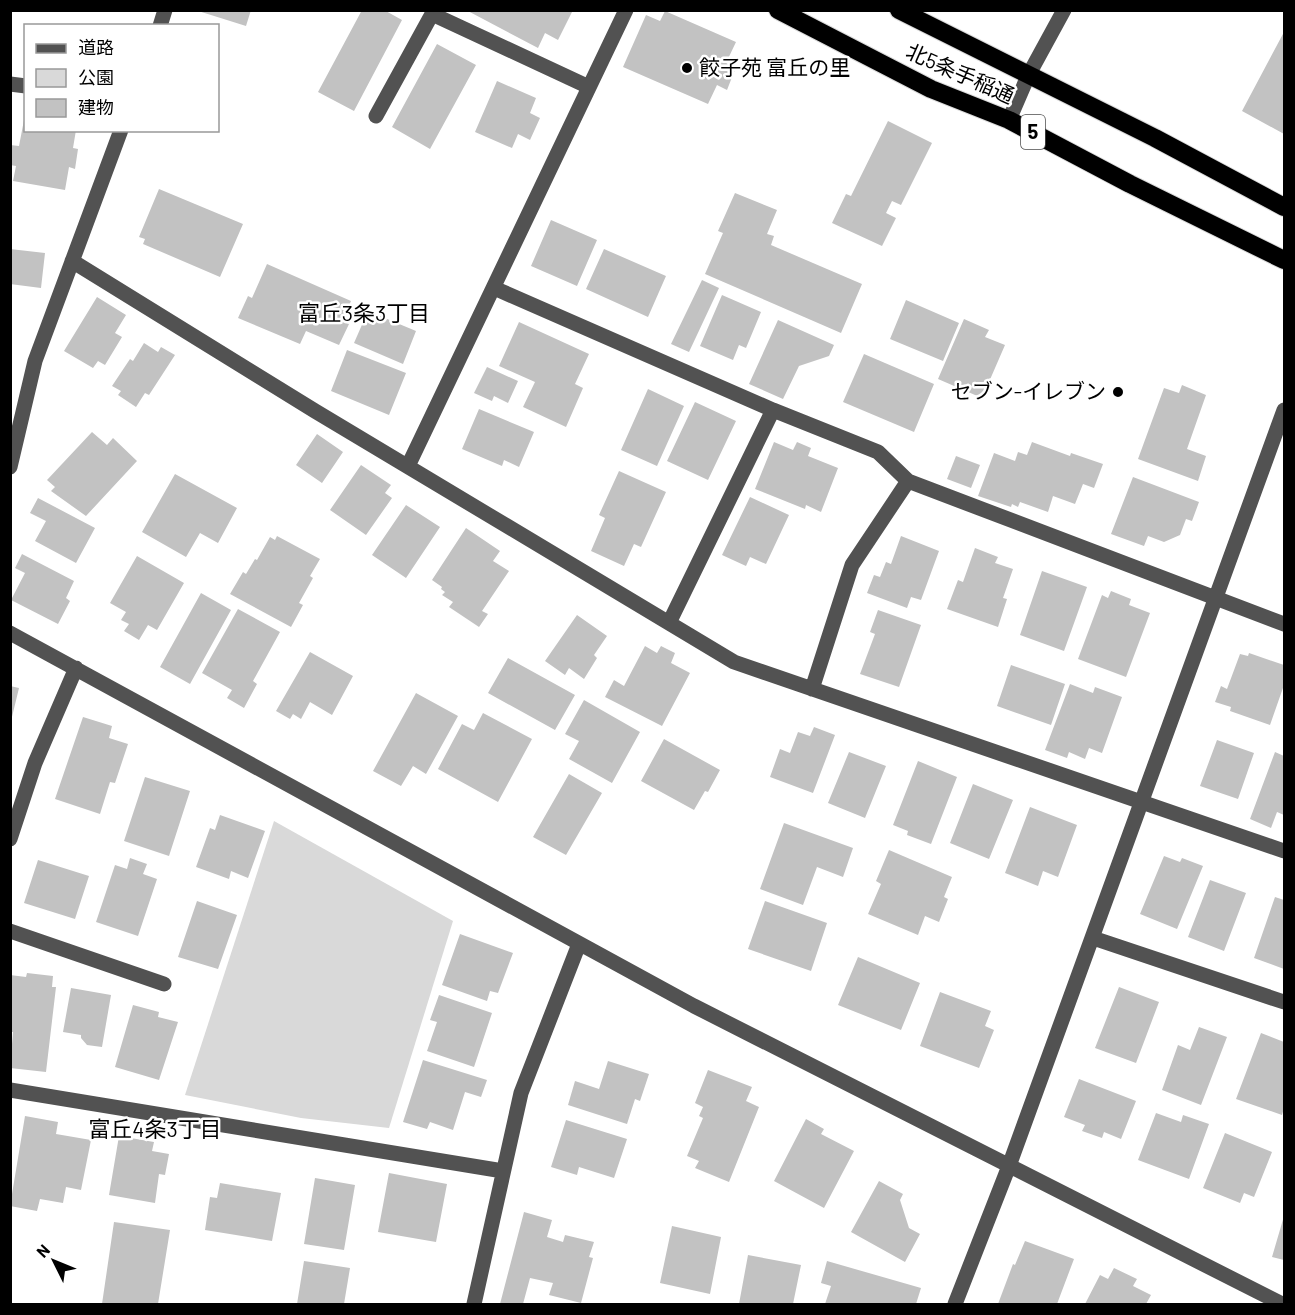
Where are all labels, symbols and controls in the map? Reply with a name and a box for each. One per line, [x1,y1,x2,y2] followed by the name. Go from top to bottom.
[24,24,219,132] legend
[78,36,114,58] text: 道路
[903,38,1019,108] street label: 北5条手稲通
[699,54,850,79] place label: 餃子苑 富丘の里
[680,61,694,75] marker: 餃子苑 富丘の里
[78,66,114,88] text: 公園
[78,96,114,118] text: 建物
[1021,115,1045,149] road number: 5
[298,299,430,325] district label: 富丘3条3丁目
[951,378,1106,403] place label: セブン-イレブン
[1111,385,1125,399] marker: セブン-イレブン
[88,1115,222,1141] district label: 富丘4条3丁目
[24,1231,84,1291] north arrow
[32,1240,53,1261] text: N

